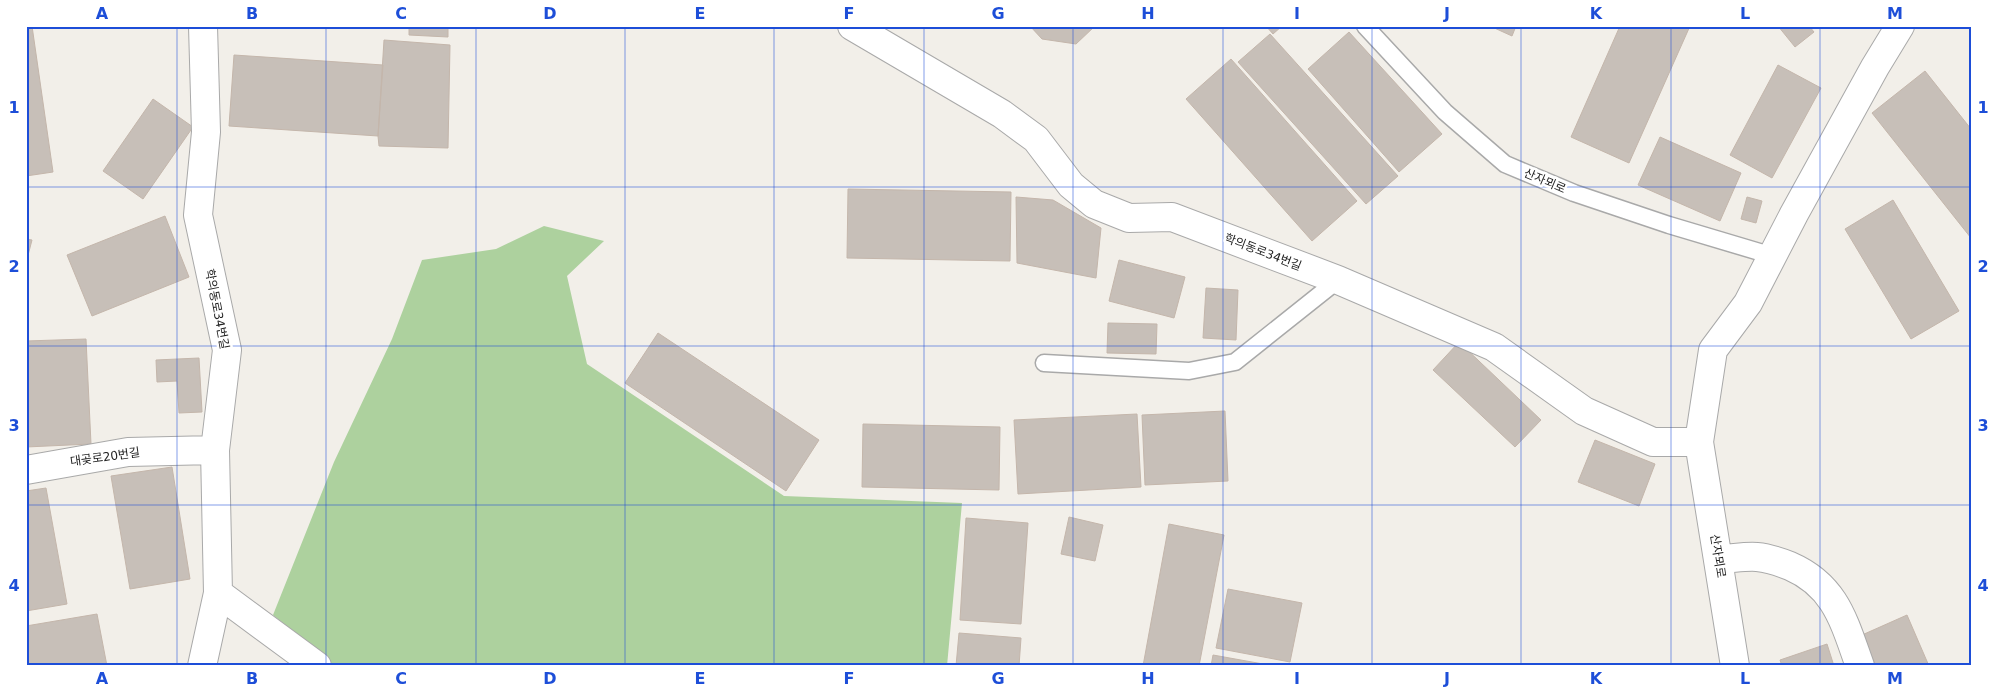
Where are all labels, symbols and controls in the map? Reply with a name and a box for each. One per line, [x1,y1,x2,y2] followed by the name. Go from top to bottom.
[96,4,109,23] text: A
[246,4,258,23] text: B
[395,4,407,23] text: C
[543,4,557,23] text: D
[695,4,705,23] text: E
[844,4,854,23] text: F
[991,4,1005,23] text: G
[1141,4,1155,23] text: H
[1294,4,1300,23] text: I
[1443,4,1450,23] text: J
[1590,4,1603,23] text: K
[1740,4,1750,23] text: L
[1887,4,1903,23] text: M
[8,98,20,117] text: 1
[1977,98,1989,117] text: 1
[1522,166,1568,196] street label: 산자뫼로
[1222,231,1304,273] street label: 학의동로34번길
[8,257,20,276] text: 2
[1977,257,1989,276] text: 2
[202,268,232,350] street label: 학의동로34번길
[8,416,20,435] text: 3
[1977,416,1989,435] text: 3
[69,445,141,469] street label: 대곶로20번길
[1708,533,1728,579] street label: 산자뫼로
[8,576,20,595] text: 4
[1977,576,1989,595] text: 4
[96,669,109,688] text: A
[246,669,258,688] text: B
[395,669,407,688] text: C
[543,669,557,688] text: D
[695,669,705,688] text: E
[844,669,854,688] text: F
[991,669,1005,688] text: G
[1141,669,1155,688] text: H
[1294,669,1300,688] text: I
[1443,669,1450,688] text: J
[1590,669,1603,688] text: K
[1740,669,1750,688] text: L
[1887,669,1903,688] text: M

